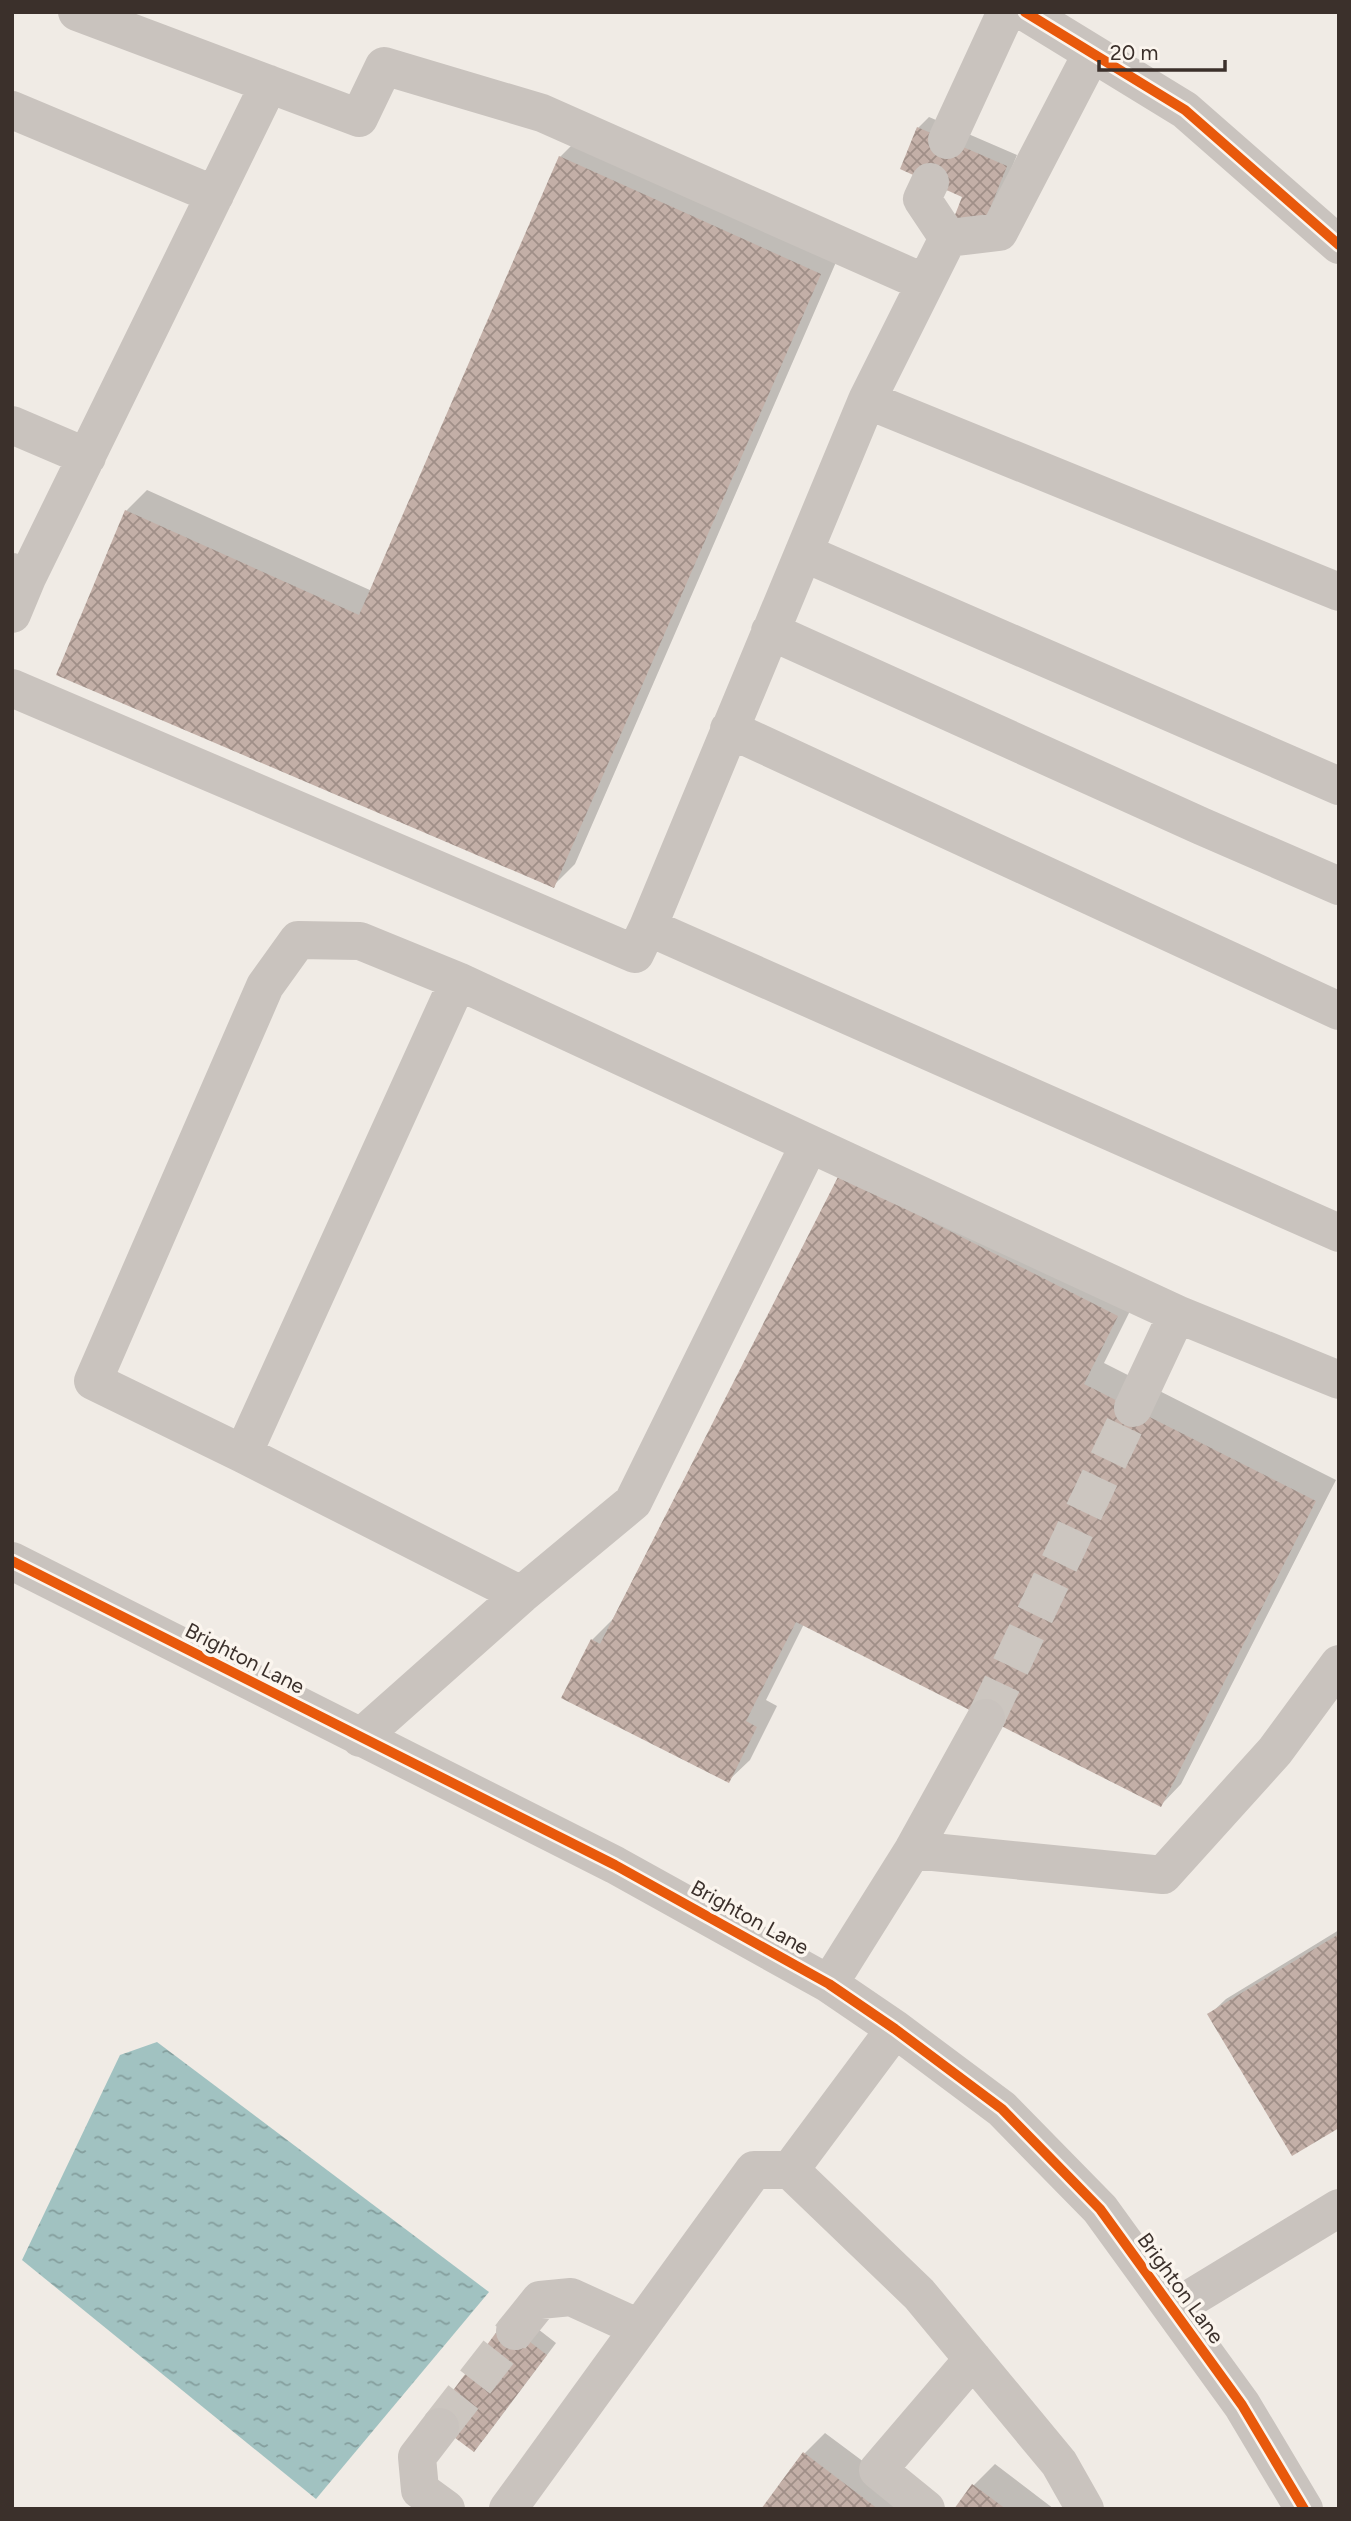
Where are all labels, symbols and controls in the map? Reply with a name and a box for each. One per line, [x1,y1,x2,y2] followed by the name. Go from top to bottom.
[1099,28,1225,72] scale bar
[1110,40,1158,65] text: 20 m
[181,1617,309,1699] street label: Brighton Lane
[687,1874,813,1960] street label: Brighton Lane
[1132,2228,1230,2348] street label: Brighton Lane

